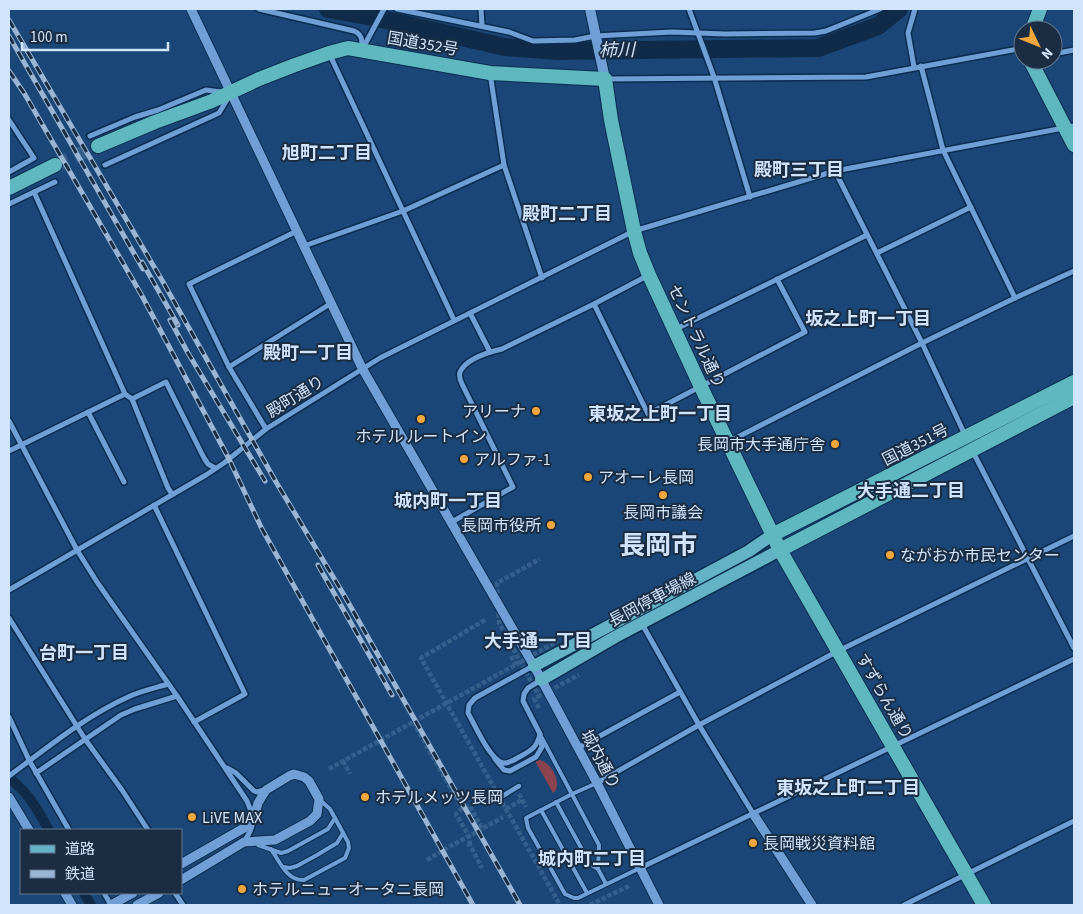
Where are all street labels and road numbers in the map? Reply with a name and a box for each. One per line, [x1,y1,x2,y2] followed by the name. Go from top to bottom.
[386,27,460,61] street label: 国道352号
[662,281,730,392] street label: セントラル通り
[263,371,329,423] street label: 殿町通り
[878,419,952,471] street label: 国道351号
[605,568,700,632] street label: 長岡停車場線
[851,649,918,744] street label: すずらん通り
[575,726,625,793] street label: 城内通り

